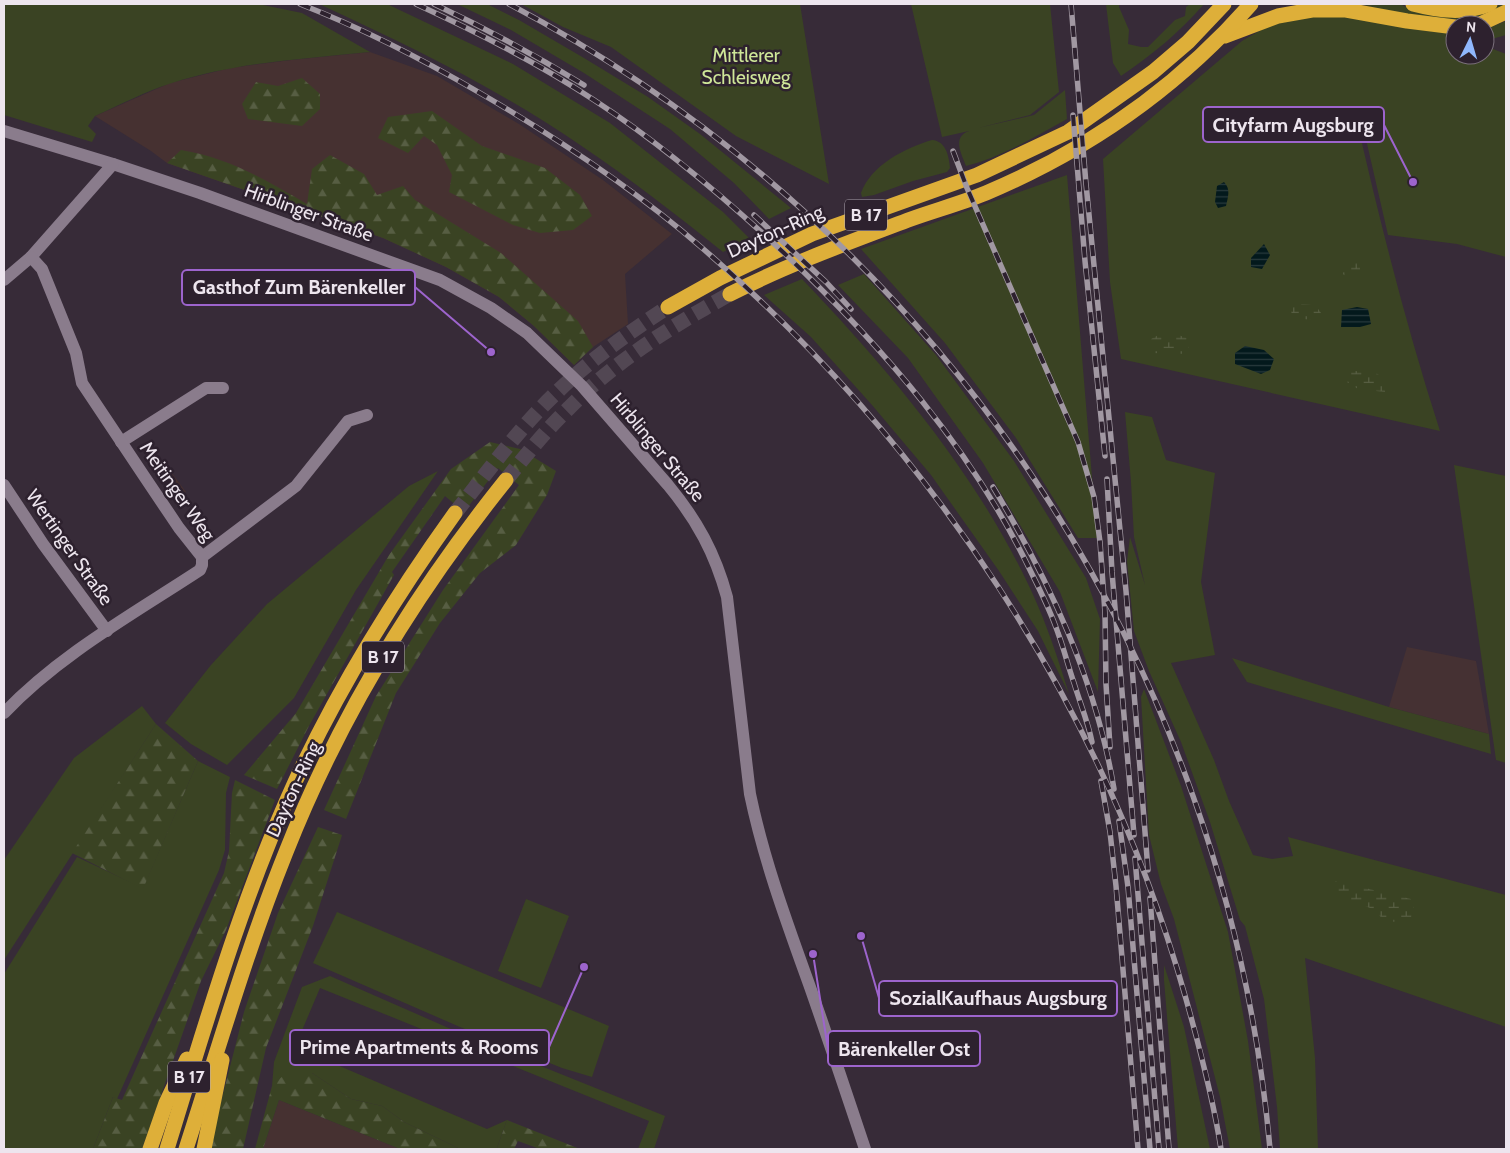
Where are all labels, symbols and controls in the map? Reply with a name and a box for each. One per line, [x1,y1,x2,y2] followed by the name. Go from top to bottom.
[1445,15,1495,65] north arrow
[1465,18,1477,36] text: N
[702,44,791,89] park label: Mittlerer Schleisweg
[1203,107,1384,142] callout: Cityfarm Augsburg
[1213,113,1373,137] text: Cityfarm Augsburg
[241,179,377,246] street label: Hirblinger Straße
[724,200,827,263] street label: Dayton-Ring
[845,200,887,230] road number: B 17
[182,270,415,305] callout: Gasthof Zum Bärenkeller
[193,275,406,299] text: Gasthof Zum Bärenkeller
[605,388,710,507] street label: Hirblinger Straße
[135,437,221,546] street label: Meitinger Weg
[21,485,118,610] street label: Wertinger Straße
[362,642,404,672] road number: B 17
[261,737,326,841] street label: Dayton-Ring
[879,981,1117,1016] callout: SozialKaufhaus Augsburg
[889,986,1107,1010] text: SozialKaufhaus Augsburg
[290,1030,549,1065] callout: Prime Apartments & Rooms
[828,1031,980,1066] callout: Bärenkeller Ost
[300,1035,538,1059] text: Prime Apartments & Rooms
[838,1037,970,1061] text: Bärenkeller Ost
[168,1062,210,1092] road number: B 17

